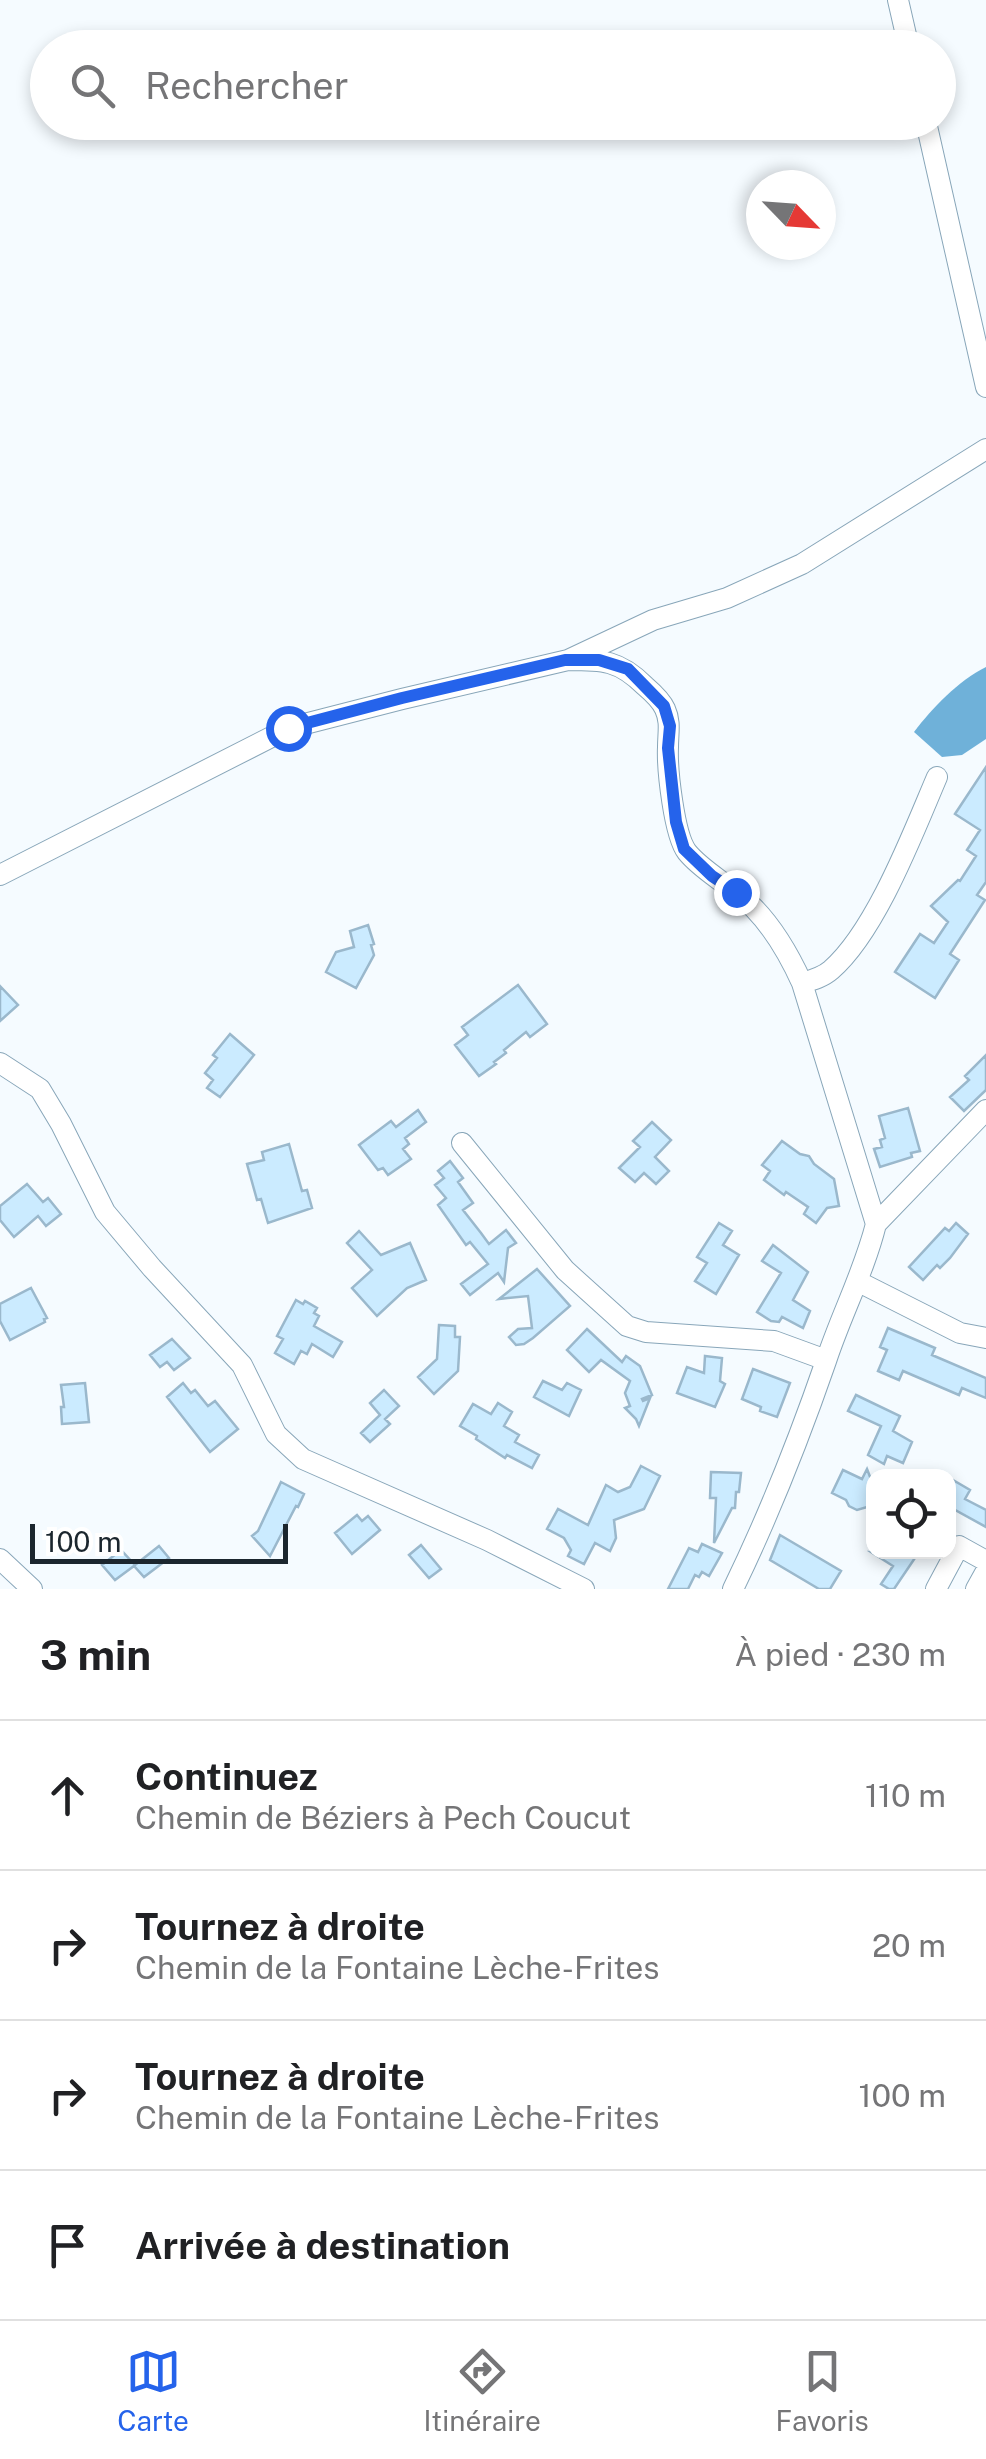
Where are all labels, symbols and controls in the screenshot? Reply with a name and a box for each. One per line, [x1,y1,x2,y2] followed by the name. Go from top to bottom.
[30,30,956,140] search box
[65,58,120,113] icon: search
[145,63,349,108] text: Rechercher
[746,170,836,260] north arrow
[266,706,312,752] route start
[714,870,760,916] route end
[866,1469,956,1559] map controls
[866,1469,956,1559] button: locate
[30,1519,288,1564] scale bar
[45,1525,122,1558] text: 100 m
[40,1630,151,1679] text: 3 min
[735,1636,946,1673] text: À pied · 230 m
[135,1754,318,1799] text: Continuez
[40,1768,95,1823] icon: ahead
[865,1777,946,1814] text: 110 m
[135,1799,631,1836] text: Chemin de Béziers à Pech Coucut
[135,1904,425,1949] text: Tournez à droite
[40,1918,95,1973] icon: right
[872,1927,946,1964] text: 20 m
[135,1949,660,1986] text: Chemin de la Fontaine Lèche-Frites
[135,2054,425,2099] text: Tournez à droite
[40,2068,95,2123] icon: right
[859,2077,946,2114] text: 100 m
[135,2099,660,2136] text: Chemin de la Fontaine Lèche-Frites
[40,2218,95,2273] icon: arrive
[135,2223,510,2268] text: Arrivée à destination
[117,2344,189,2437] tab: Carte
[423,2344,541,2437] tab: Itinéraire
[776,2344,869,2437] tab: Favoris

